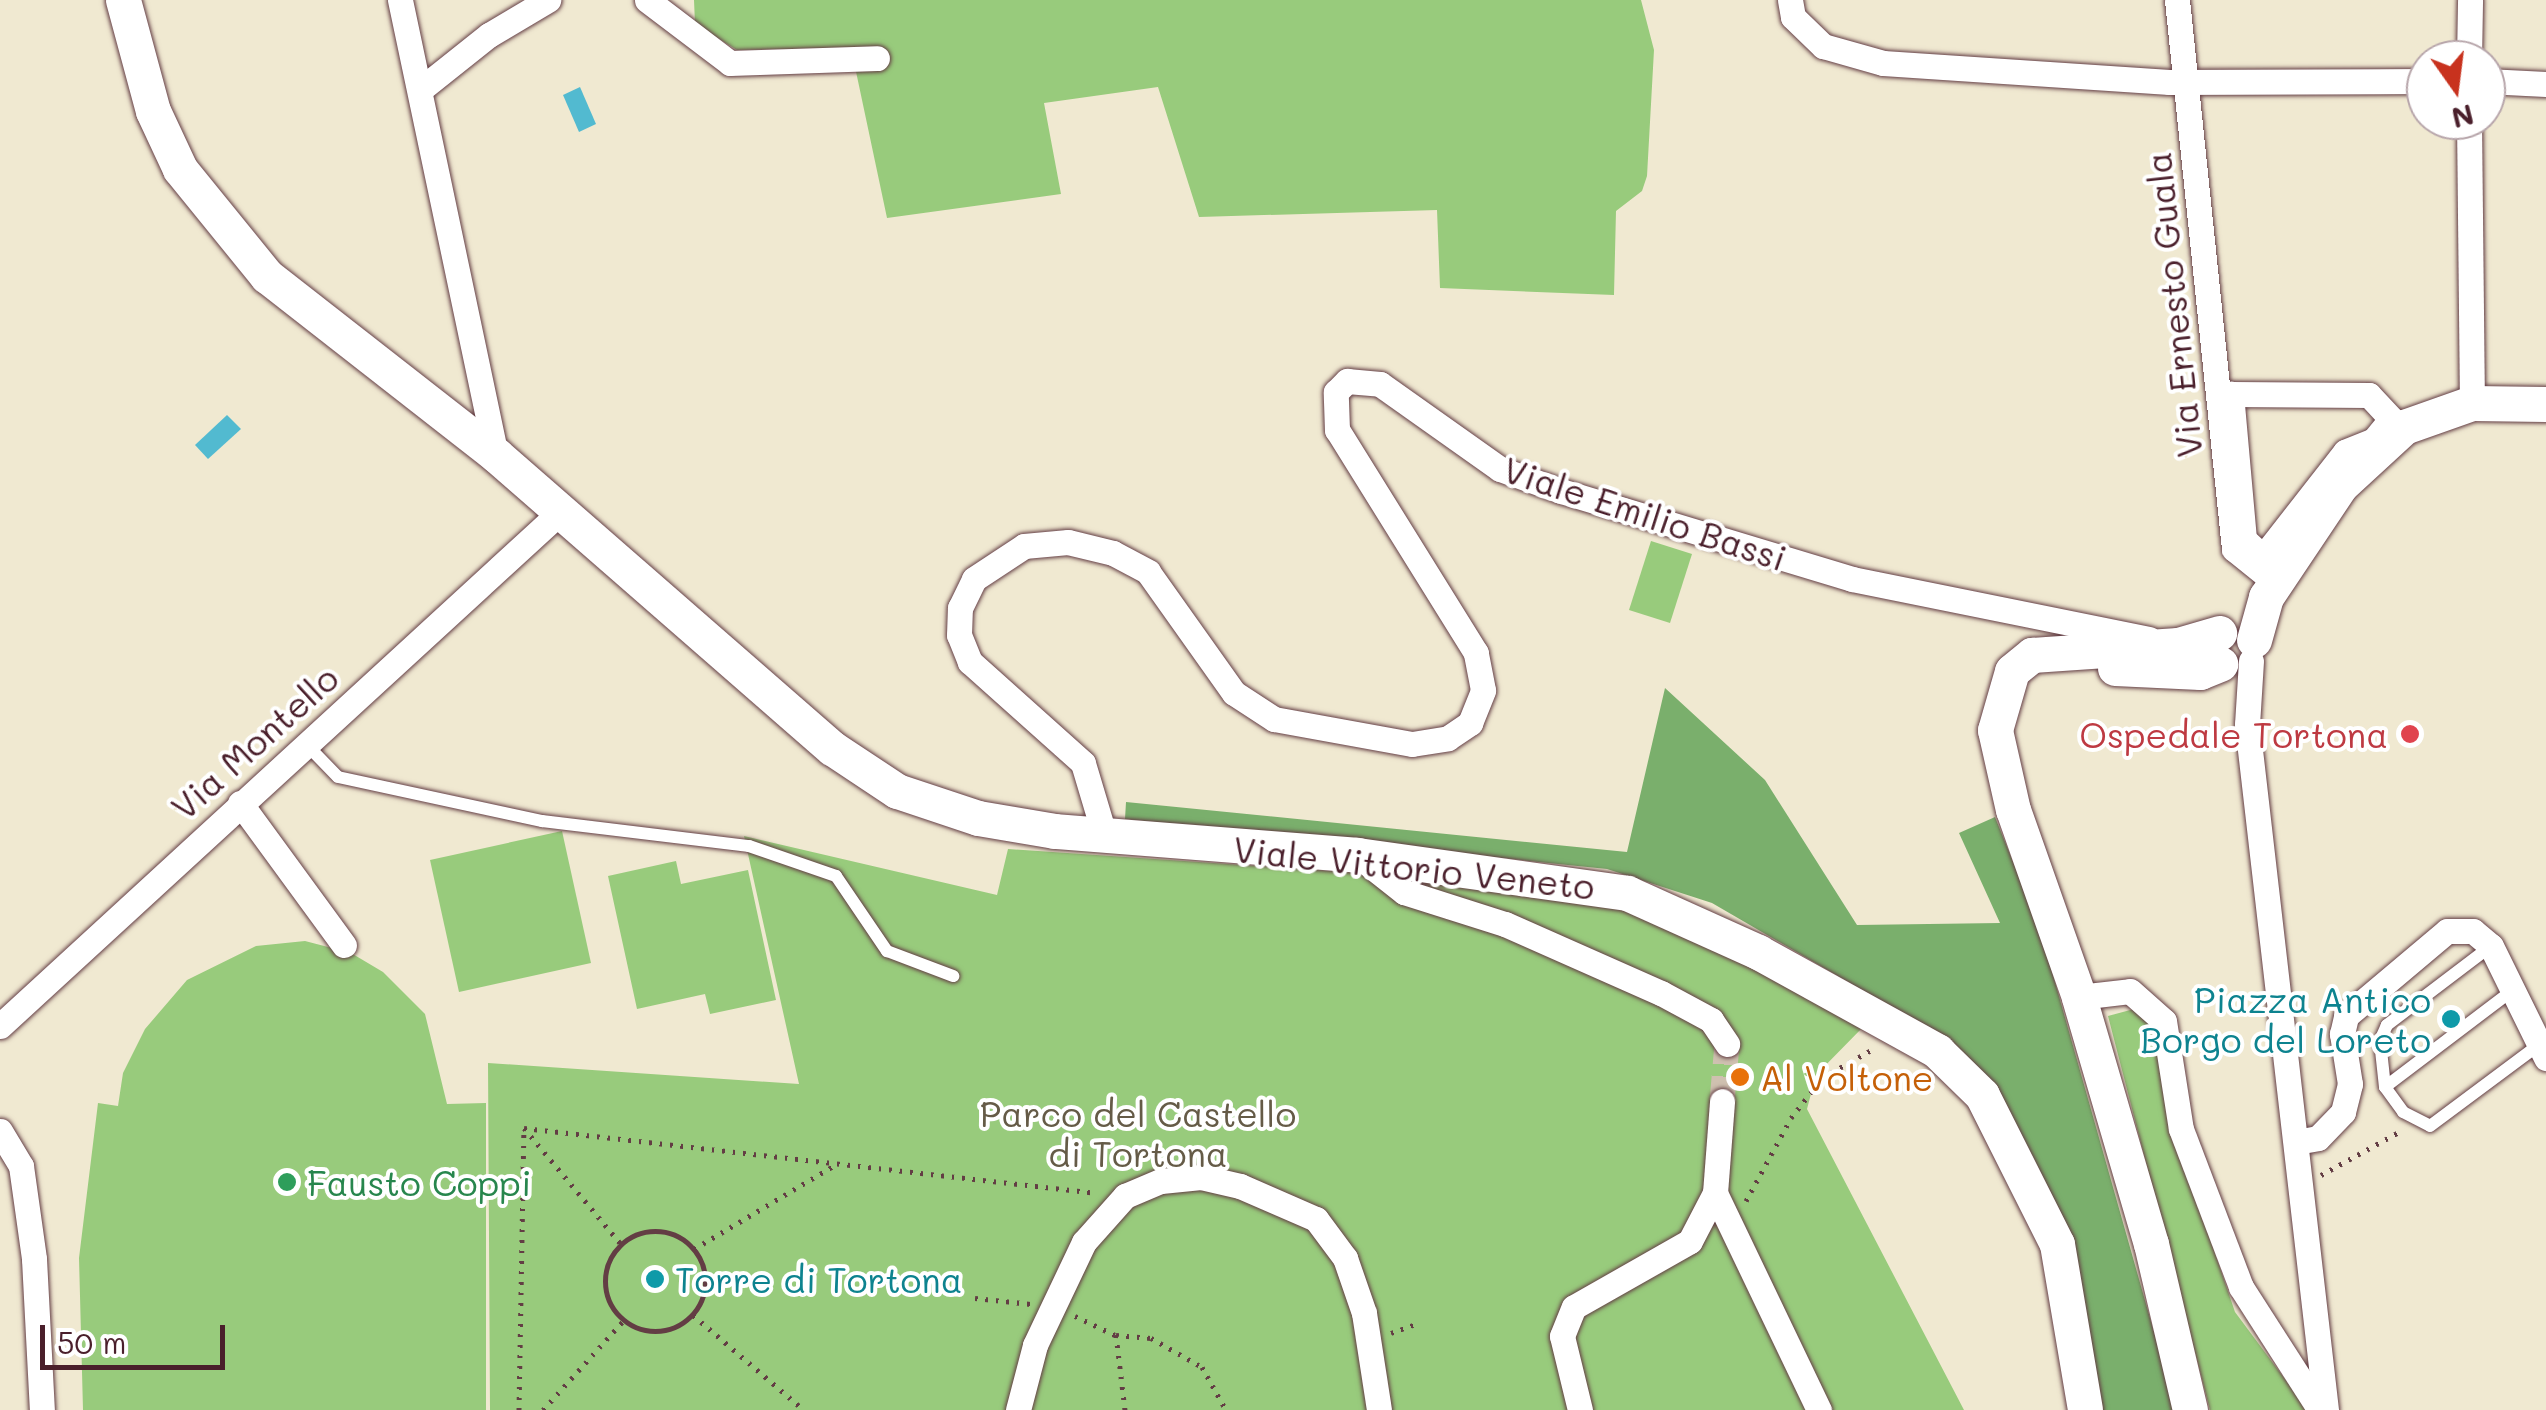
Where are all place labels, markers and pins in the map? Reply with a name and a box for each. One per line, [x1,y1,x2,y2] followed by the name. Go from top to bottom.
[2079,713,2388,755] place label: Ospedale Tortona
[2397,721,2423,747] marker: Ospedale Tortona
[2140,978,2431,1060] place label: Piazza Antico Borgo del Loreto
[2440,1008,2462,1030] marker: Piazza Antico Borgo del Loreto
[1760,1056,1933,1098] place label: Al Voltone
[1729,1066,1751,1088] marker: Al Voltone
[307,1161,532,1203] place label: Fausto Coppi
[276,1171,298,1193] marker: Fausto Coppi
[675,1258,963,1300] place label: Torre di Tortona
[644,1268,666,1290] marker: Torre di Tortona

